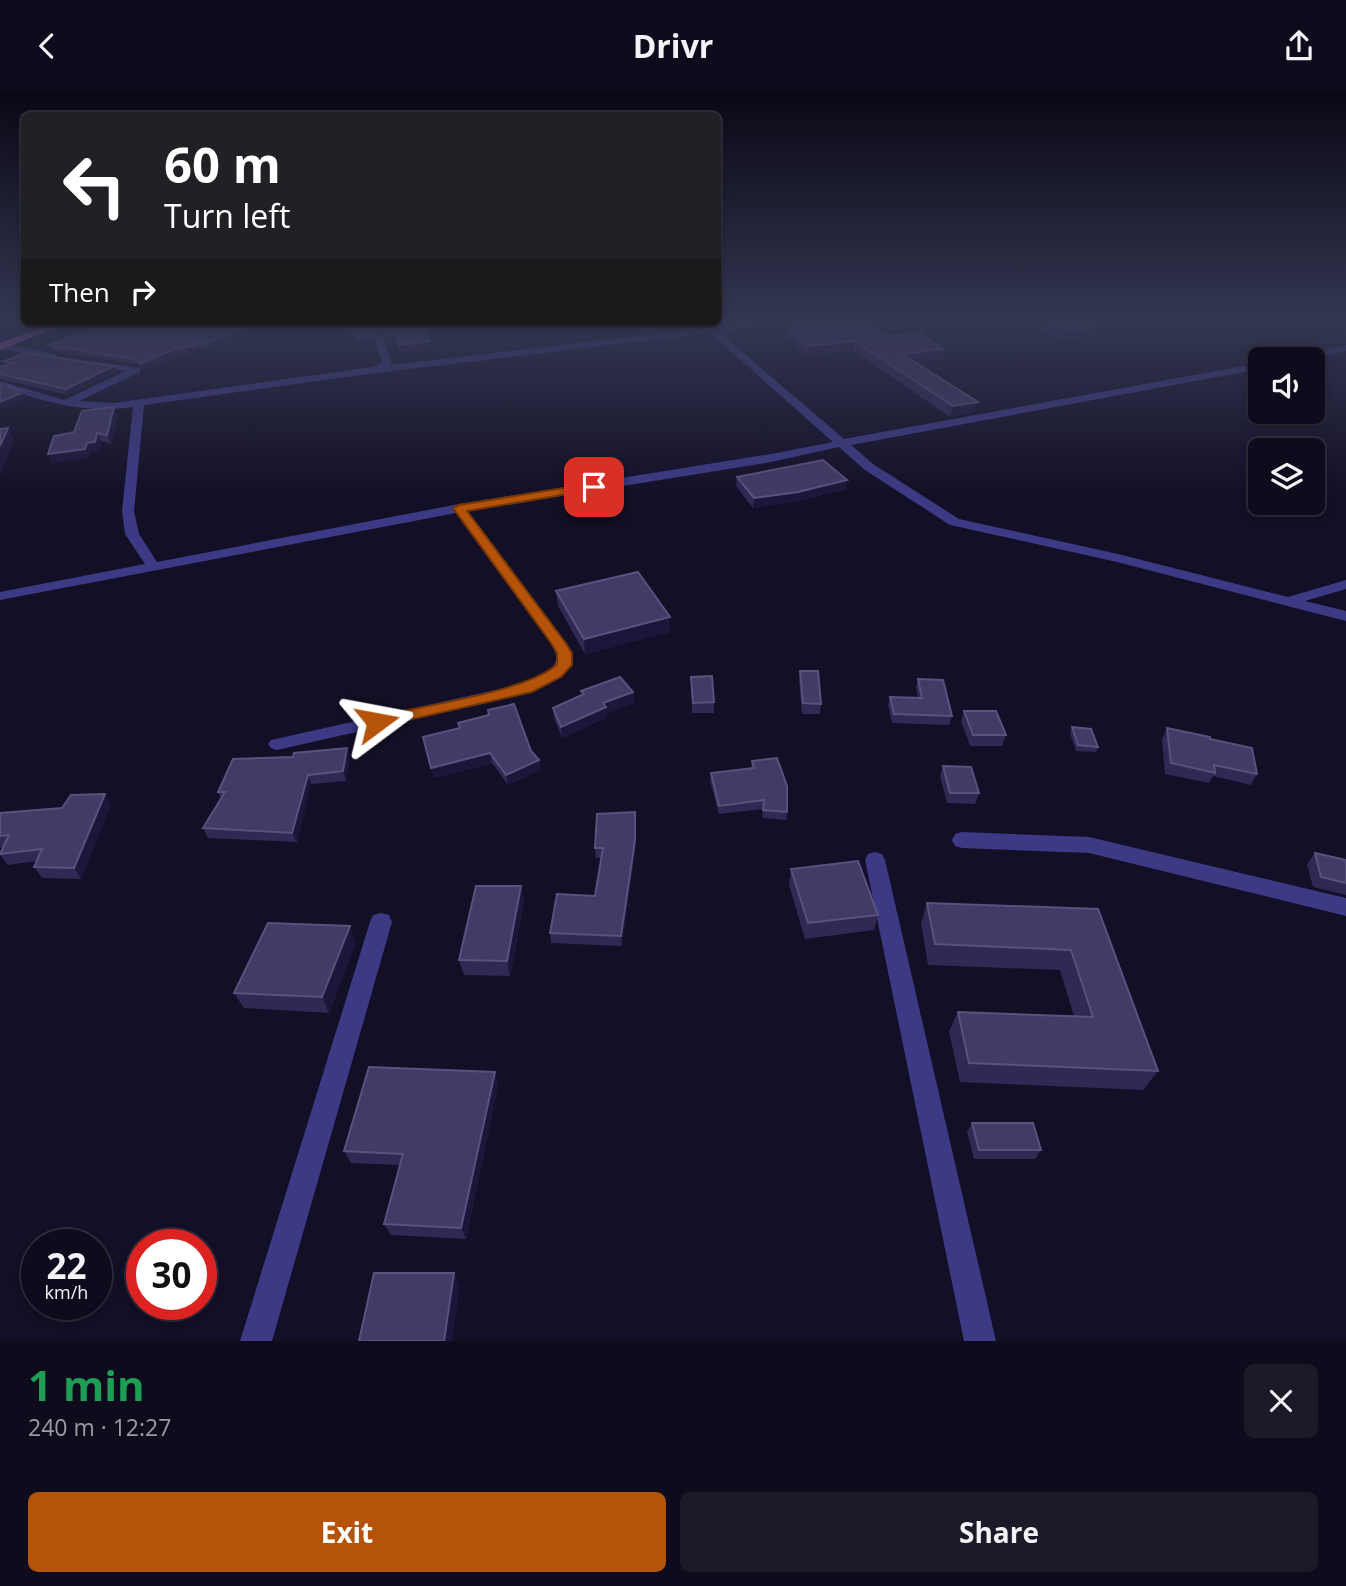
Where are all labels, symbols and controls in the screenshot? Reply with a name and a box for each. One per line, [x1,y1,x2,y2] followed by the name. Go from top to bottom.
[633,24,713,67] text: Drivr
[28,27,66,65] icon: back
[1280,27,1318,65] icon: share
[164,131,281,197] text: 60 m
[49,140,140,231] icon: left
[164,194,290,237] text: Turn left
[124,273,162,311] icon: right
[49,274,110,310] text: Then
[1248,347,1325,515] map controls
[1248,347,1325,424] button: sound
[1248,438,1325,515] button: layers
[564,457,624,517] pin
[575,468,613,506] icon: arrive
[340,685,414,759] position arrow
[126,1229,217,1320] speed limit sign: 30
[46,1242,87,1289] text: 22
[45,1280,88,1304] text: km/h
[28,1356,145,1413] text: 1 min
[1244,1364,1318,1438] button: close
[28,1411,171,1443] text: 240 m · 12:27
[28,1492,666,1572] button: Exit
[680,1492,1318,1572] button: Share

